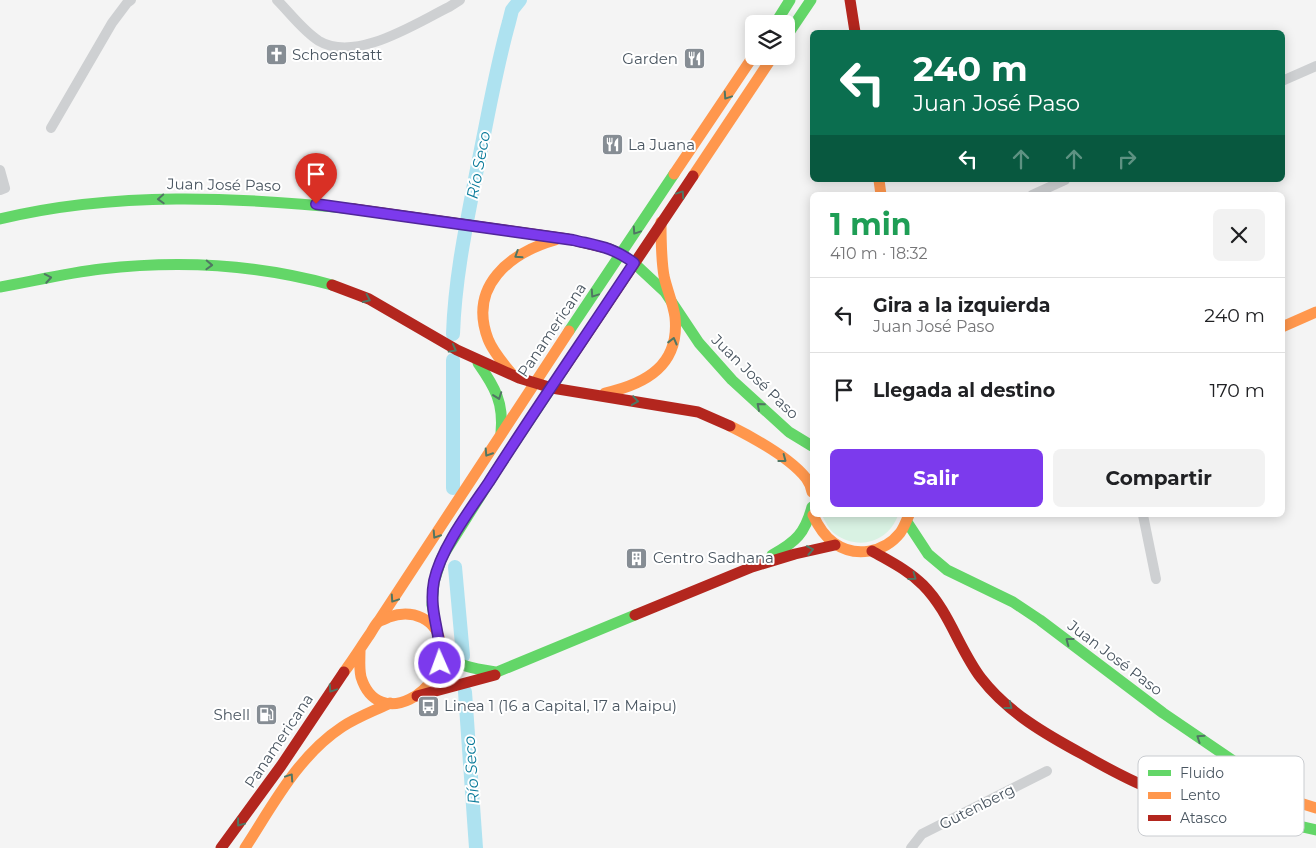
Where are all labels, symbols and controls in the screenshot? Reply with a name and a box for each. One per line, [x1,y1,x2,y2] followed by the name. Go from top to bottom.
[745,15,795,65] map controls
[745,15,795,65] button: layers
[264,43,288,67] church icon: Schoenstatt
[292,45,382,64] place label: Schoenstatt
[682,47,706,71] restaurant icon: Garden
[913,47,1028,90] text: 240 m
[622,49,678,68] place label: Garden
[830,50,895,115] icon: left
[724,90,733,100] one-way arrow
[913,90,1080,117] text: Juan José Paso
[463,130,494,201] water label: Río Seco
[600,133,624,157] restaurant icon: La Juana
[628,135,695,154] place label: La Juana
[954,145,982,173] icon: left
[1007,145,1035,173] icon: ahead
[1060,145,1088,173] icon: ahead
[1113,145,1141,173] icon: right
[295,153,337,204] pin
[302,160,330,188] icon: arrive
[166,174,281,195] street label: Juan José Paso
[675,190,684,200] one-way arrow
[157,193,165,204] one-way arrow
[830,206,911,243] text: 1 min
[1213,209,1265,261] button: close
[633,225,642,235] one-way arrow
[830,244,928,263] text: 410 m · 18:32
[514,249,523,259] one-way arrow
[206,260,214,270] one-way arrow
[44,274,52,284] one-way arrow
[513,279,590,380] street label: Panamericana
[591,288,600,298] one-way arrow
[362,293,371,303] one-way arrow
[873,294,1051,317] text: Gira a la izquierda
[830,301,858,329] icon: left
[1204,304,1265,327] text: 240 m
[873,317,994,336] text: Juan José Paso
[707,330,803,423] street label: Juan José Paso
[668,337,678,345] one-way arrow
[448,343,457,353] one-way arrow
[830,376,858,404] icon: arrive
[873,379,1055,402] text: Llegada al destino
[1210,379,1265,402] text: 170 m
[492,391,502,399] one-way arrow
[630,396,639,406] one-way arrow
[757,403,766,412] one-way arrow
[485,448,495,457] one-way arrow
[830,449,1043,507] button: Salir
[1053,449,1265,507] button: Compartir
[777,453,787,462] one-way arrow
[432,530,442,539] one-way arrow
[625,546,649,570] building icon: Centro Sadhana
[806,546,815,556] one-way arrow
[653,548,774,567] place label: Centro Sadhana
[908,571,917,580] one-way arrow
[391,593,400,603] one-way arrow
[1063,615,1166,699] street label: Juan José Paso
[413,636,465,688] position arrow
[1066,639,1075,647] one-way arrow
[329,684,338,693] one-way arrow
[240,690,317,791] street label: Panamericana
[416,694,440,718] bus stop icon: Linea 1 (16 a Capital, 17 a Maipu)
[444,696,677,715] place label: Linea 1 (16 a Capital, 17 a Maipu)
[1003,701,1012,709] one-way arrow
[254,703,278,727] fuel station icon: Shell
[214,705,250,724] place label: Shell
[460,735,483,805] water label: Río Seco
[1196,735,1206,744] one-way arrow
[1138,756,1304,836] legend
[1180,764,1224,782] text: Fluido
[284,774,293,783] one-way arrow
[936,779,1018,834] street label: Gutenberg
[1180,786,1220,804] text: Lento
[1180,809,1227,827] text: Atasco
[238,817,246,826] one-way arrow

